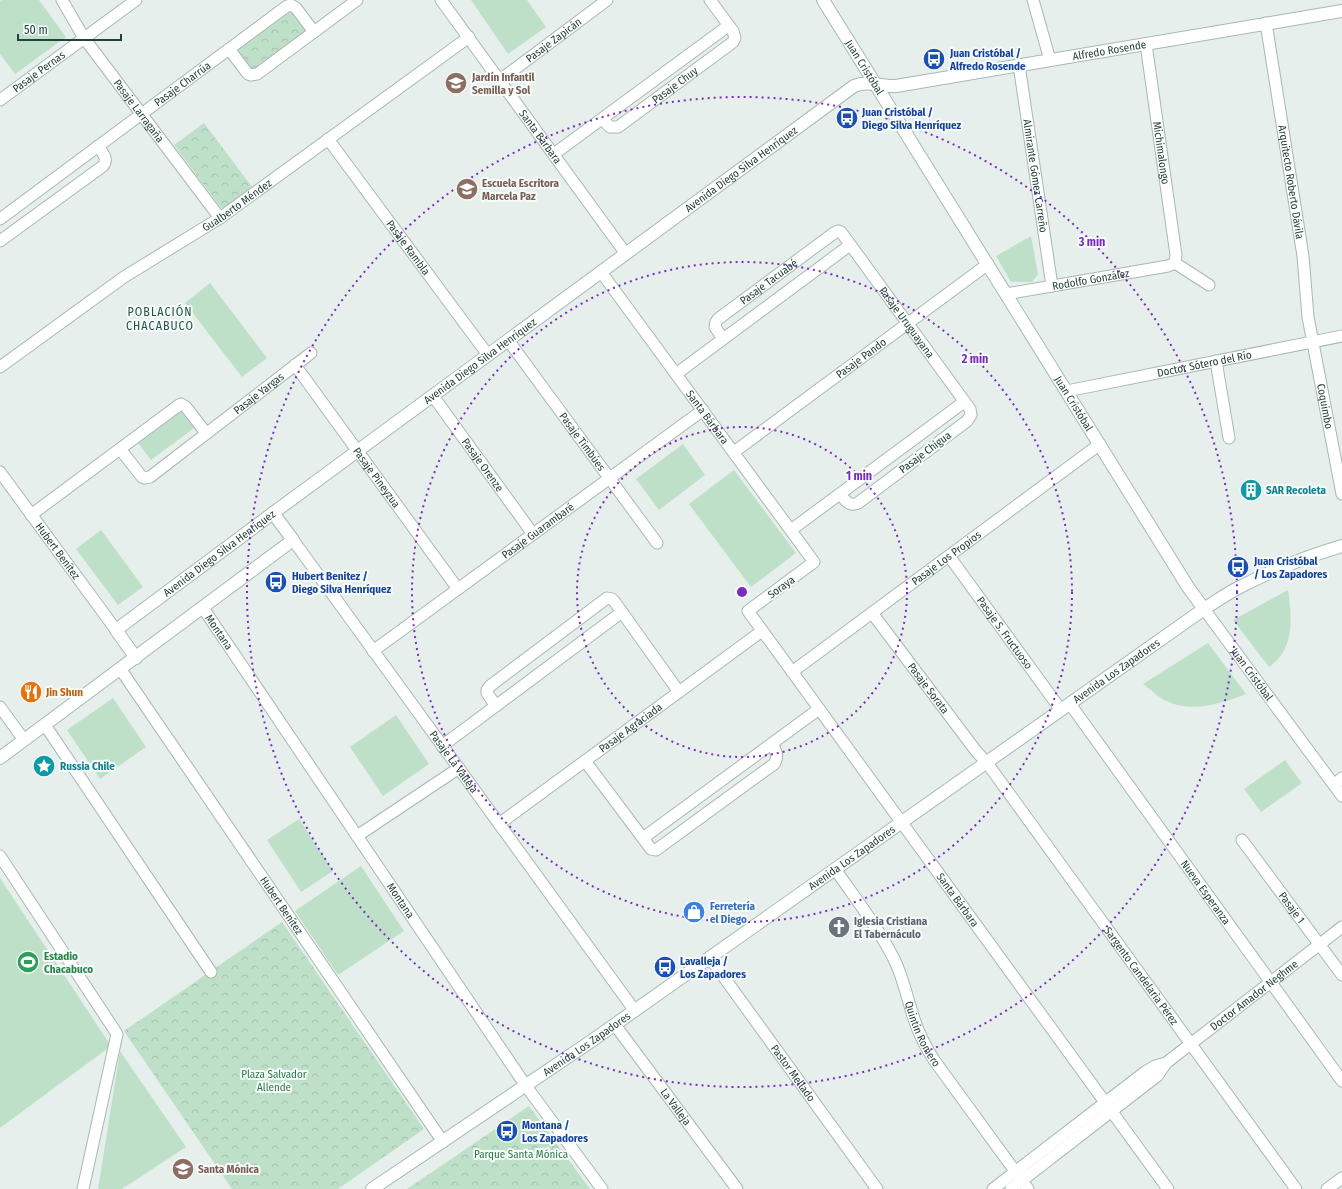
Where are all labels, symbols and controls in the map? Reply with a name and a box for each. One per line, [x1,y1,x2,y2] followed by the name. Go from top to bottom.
[524,15,584,65] street label: Pasaje Zapicán
[18,16,121,42] scale bar
[24,23,48,37] text: 50 m
[842,37,886,97] street label: Juan Cristóbal
[1072,38,1147,63] street label: Alfredo Rosende
[921,46,947,72] bus stop icon: Juan Cristóbal / Alfredo Rosende
[949,47,1026,73] place label: Juan Cristóbal / Alfredo Rosende
[10,48,68,96] street label: Pasaje Pernas
[152,59,213,109] street label: Pasaje Charrúa
[650,64,700,106] street label: Pasaje Chuy
[443,70,469,96] school or university icon: Jardín Infantil Semilla y Sol
[471,71,536,97] place label: Jardín Infantil Semilla y Sol
[111,77,166,145] street label: Pasaje Larragaña
[834,105,860,131] bus stop icon: Juan Cristóbal / Diego Silva Henríquez
[861,106,962,132] place label: Juan Cristóbal / Diego Silva Henríquez
[516,107,564,166] street label: Santa Bárbara
[1020,118,1050,234] street label: Almirante Gómez Carreño
[1150,121,1172,185] street label: Michimalongo
[683,123,801,215] street label: Avenida Diego Silva Henríquez
[1275,124,1306,240] street label: Arquitecto Roberto Dávila
[200,176,275,234] street label: Gualberto Méndez
[454,176,480,202] school or university icon: Escuela Escritora Marcela Paz
[482,177,560,203] place label: Escuela Escritora Marcela Paz
[383,218,433,278] street label: Pasaje Rambla
[1078,235,1105,249] text: 3 min
[738,256,800,308] street label: Pasaje Tacuabé
[1051,267,1131,293] street label: Rodolfo González
[876,285,937,361] street label: Pasaje Uruguayana
[126,304,194,333] district label: POBLACIÓN CHACABUCO
[421,315,539,407] street label: Avenida Diego Silva Henríquez
[834,335,889,381] street label: Pasaje Pando
[1156,348,1253,380] street label: Doctor Sótero del Río
[961,352,988,366] text: 2 min
[231,370,287,417] street label: Pasaje Yargas
[1051,374,1095,434] street label: Juan Cristóbal
[1314,383,1335,430] street label: Coquimbo
[683,388,731,447] street label: Santa Bárbara
[556,410,608,474] street label: Pasaje Timbúes
[897,429,954,476] street label: Pasaje Chigua
[459,436,506,494] street label: Pasaje Orenze
[350,445,403,510] street label: Pasaje Pineyzua
[846,469,872,483] text: 1 min
[1238,477,1264,503] building icon: SAR Recoleta
[1266,484,1326,497] place label: SAR Recoleta
[499,500,577,562] street label: Pasaje Guarambaré
[161,507,278,600] street label: Avenida Diego Silva Henríquez
[33,520,83,583] street label: Hubert Benítez
[909,528,984,588] street label: Pasaje Los Propios
[1225,554,1251,580] bus stop icon: Juan Cristóbal / Los Zapadores
[1253,555,1328,581] place label: Juan Cristóbal / Los Zapadores
[263,569,289,595] bus stop icon: Hubert Benitez / Diego Silva Henríquez
[292,570,392,596] place label: Hubert Benitez / Diego Silva Henríquez
[765,573,797,602] street label: Soraya
[735,585,749,599] centre of rings
[974,594,1035,672] street label: Pasaje S. Fructuoso
[202,612,235,652] street label: Montana
[1071,636,1163,706] street label: Avenida Los Zapadores
[1228,645,1276,704] street label: Juan Cristóbal
[905,660,952,716] street label: Pasaje Sorata
[18,679,44,705] restaurant icon: Jin Shun
[45,686,83,699] place label: Jin Shun
[597,700,665,755] street label: Pasaje Agraciada
[427,728,481,796] street label: Pasaje La Valleja
[31,753,57,779] place icon: Russia Chile
[60,760,115,773] place label: Russia Chile
[806,823,898,893] street label: Avenida Los Zapadores
[1178,858,1233,927] street label: Nueva Esperanza
[934,871,981,930] street label: Santa Bárbara
[257,874,306,938] street label: Hubert Benítez
[384,881,417,921] street label: Montana
[1276,890,1307,926] street label: Pasaje 1
[681,899,707,925] shop icon: Ferretería el Diego
[710,900,755,926] place label: Ferretería el Diego
[826,914,852,940] church icon: Iglesia Cristiana El Tabernáculo
[854,915,928,941] place label: Iglesia Cristiana El Tabernáculo
[1101,925,1181,1028] street label: Sargento Candelaria Pérez
[15,949,41,975] sports icon: Estadio Chacabuco
[44,950,93,976] place label: Estadio Chacabuco
[652,954,678,980] bus stop icon: Lavalleja / Los Zapadores
[680,955,746,981] place label: Lavalleja / Los Zapadores
[1208,957,1301,1033] street label: Doctor Amador Neghme
[902,1000,943,1070] street label: Quintín Romero
[541,1009,633,1079] street label: Avenida Los Zapadores
[768,1042,818,1104] street label: Pastor Mellado
[241,1068,307,1094] park label: Plaza Salvador Allende
[658,1086,693,1128] street label: La Valleja
[494,1118,520,1144] bus stop icon: Montana / Los Zapadores
[522,1119,588,1145] place label: Montana / Los Zapadores
[474,1148,568,1161] park label: Parque Santa Mónica
[170,1156,196,1182] school or university icon: Santa Mónica
[198,1163,260,1176] place label: Santa Mónica

